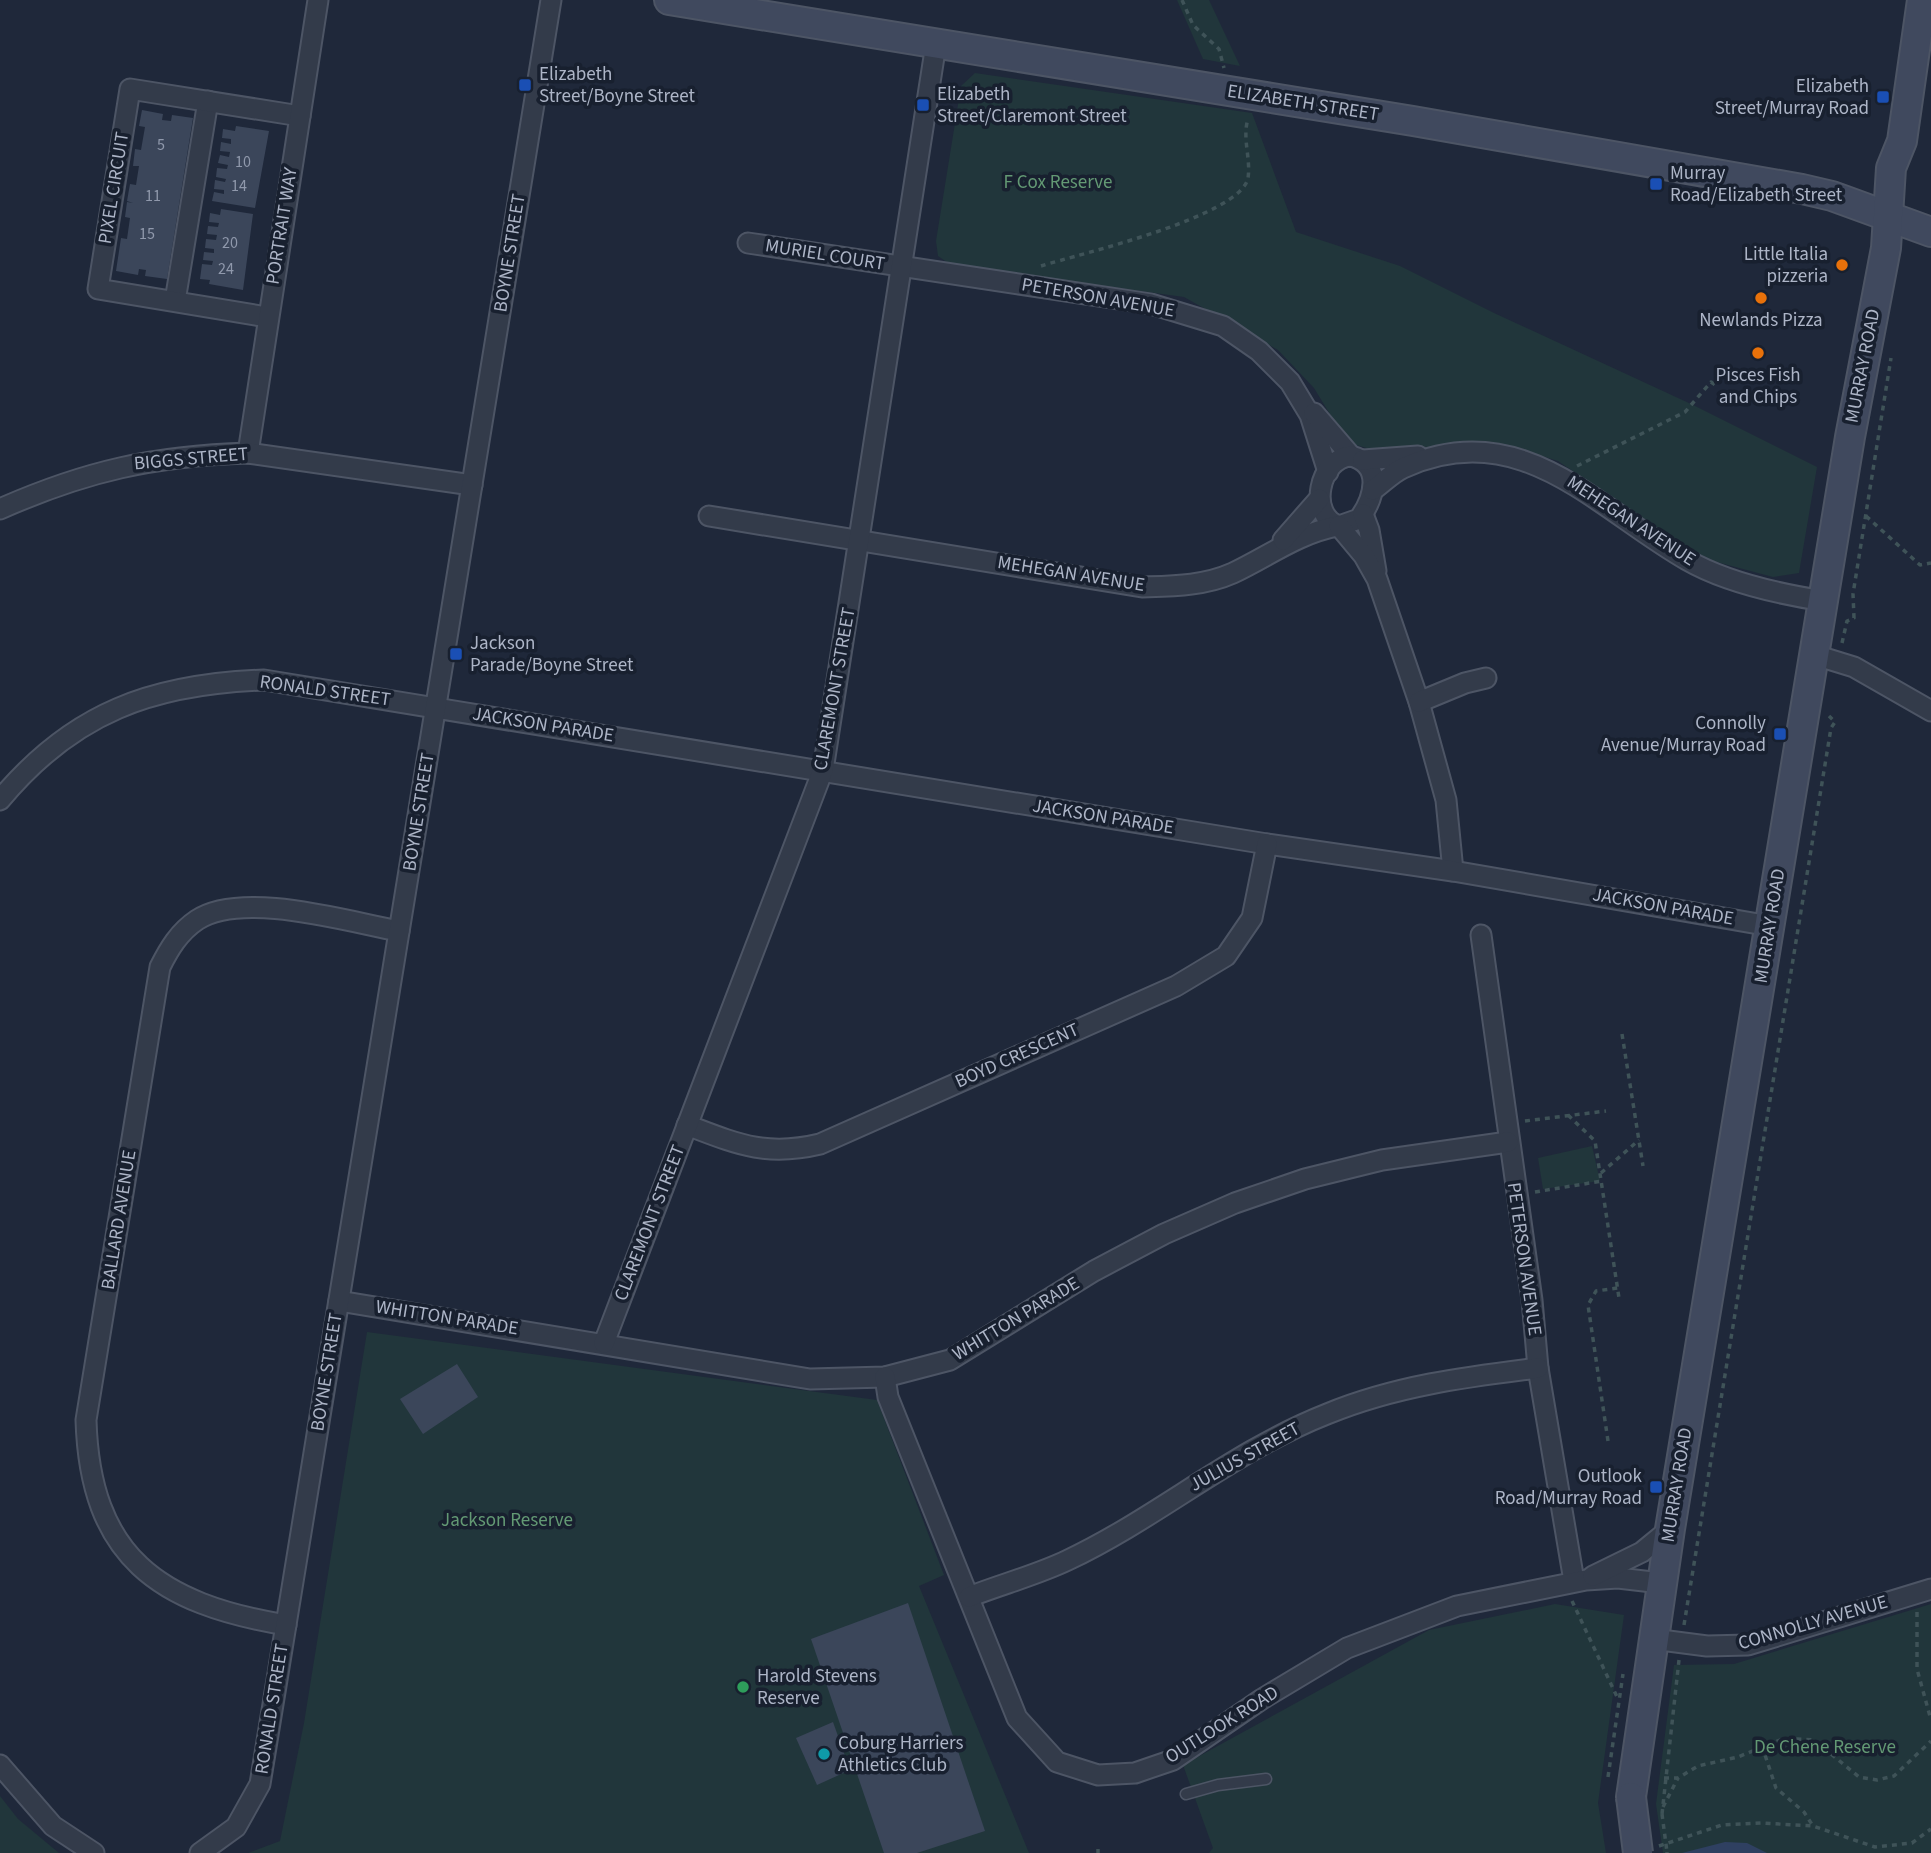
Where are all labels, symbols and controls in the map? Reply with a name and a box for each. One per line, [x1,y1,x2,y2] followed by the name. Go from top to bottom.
[539,61,696,110] place label: Elizabeth Street/Boyne Street
[1715,73,1869,122] place label: Elizabeth Street/Murray Road
[517,77,533,93] marker: Elizabeth Street/Boyne Street
[1225,78,1381,128] street label: ELIZABETH STREET
[937,81,1127,130] place label: Elizabeth Street/Claremont Street
[1875,89,1891,105] marker: Elizabeth Street/Murray Road
[915,97,931,113] marker: Elizabeth Street/Claremont Street
[92,130,136,246] street label: PIXEL CIRCUIT
[157,134,165,156] house number: 5
[235,151,251,173] house number: 10
[1670,160,1843,209] place label: Murray Road/Elizabeth Street
[259,165,305,286] street label: PORTRAIT WAY
[1003,169,1113,196] park label: F Cox Reserve
[231,175,247,197] house number: 14
[1648,176,1664,192] marker: Murray Road/Elizabeth Street
[145,185,161,207] house number: 11
[487,192,533,314] street label: BOYNE STREET
[139,223,155,245] house number: 15
[222,232,238,254] house number: 20
[763,232,887,278] street label: MURIEL COURT
[1744,241,1828,290] place label: Little Italia pizzeria
[1834,257,1850,273] marker: Little Italia pizzeria
[218,258,234,280] house number: 24
[1019,271,1177,325] street label: PETERSON AVENUE
[1753,290,1769,306] marker: Newlands Pizza
[1699,307,1823,334] place label: Newlands Pizza
[1839,307,1887,425] street label: MURRAY ROAD
[1750,345,1766,361] marker: Pisces Fish and Chips
[1715,362,1801,411] place label: Pisces Fish and Chips
[133,441,249,477] street label: BIGGS STREET
[1561,469,1701,573] street label: MEHEGAN AVENUE
[995,549,1147,599] street label: MEHEGAN AVENUE
[807,605,863,773] street label: CLAREMONT STREET
[470,630,634,679] place label: Jackson Parade/Boyne Street
[448,646,464,662] marker: Jackson Parade/Boyne Street
[258,668,392,714] street label: RONALD STREET
[470,701,616,749] street label: JACKSON PARADE
[1601,710,1766,759] place label: Connolly Avenue/Murray Road
[1772,726,1788,742] marker: Connolly Avenue/Murray Road
[396,751,442,873] street label: BOYNE STREET
[1030,793,1176,841] street label: JACKSON PARADE
[1748,867,1792,985] street label: MURRAY ROAD
[1590,881,1736,933] street label: JACKSON PARADE
[951,1017,1083,1095] street label: BOYD CRESCENT
[608,1141,692,1305] street label: CLAREMONT STREET
[95,1148,143,1292] street label: BALLARD AVENUE
[1500,1180,1548,1338] street label: PETERSON AVENUE
[947,1270,1085,1368] street label: WHITTON PARADE
[374,1293,520,1343] street label: WHITTON PARADE
[304,1311,350,1433] street label: BOYNE STREET
[1185,1415,1305,1499] street label: JULIUS STREET
[1655,1426,1699,1544] street label: MURRAY ROAD
[1495,1463,1643,1512] place label: Outlook Road/Murray Road
[1648,1479,1664,1495] marker: Outlook Road/Murray Road
[441,1507,573,1534] park label: Jackson Reserve
[1735,1589,1891,1657] street label: CONNOLLY AVENUE
[248,1642,296,1776] street label: RONALD STREET
[757,1663,877,1712] place label: Harold Stevens Reserve
[735,1679,751,1695] marker: Harold Stevens Reserve
[1160,1679,1284,1771] street label: OUTLOOK ROAD
[838,1730,964,1779] place label: Coburg Harriers Athletics Club
[1754,1734,1896,1761] park label: De Chene Reserve
[816,1746,832,1762] marker: Coburg Harriers Athletics Club

